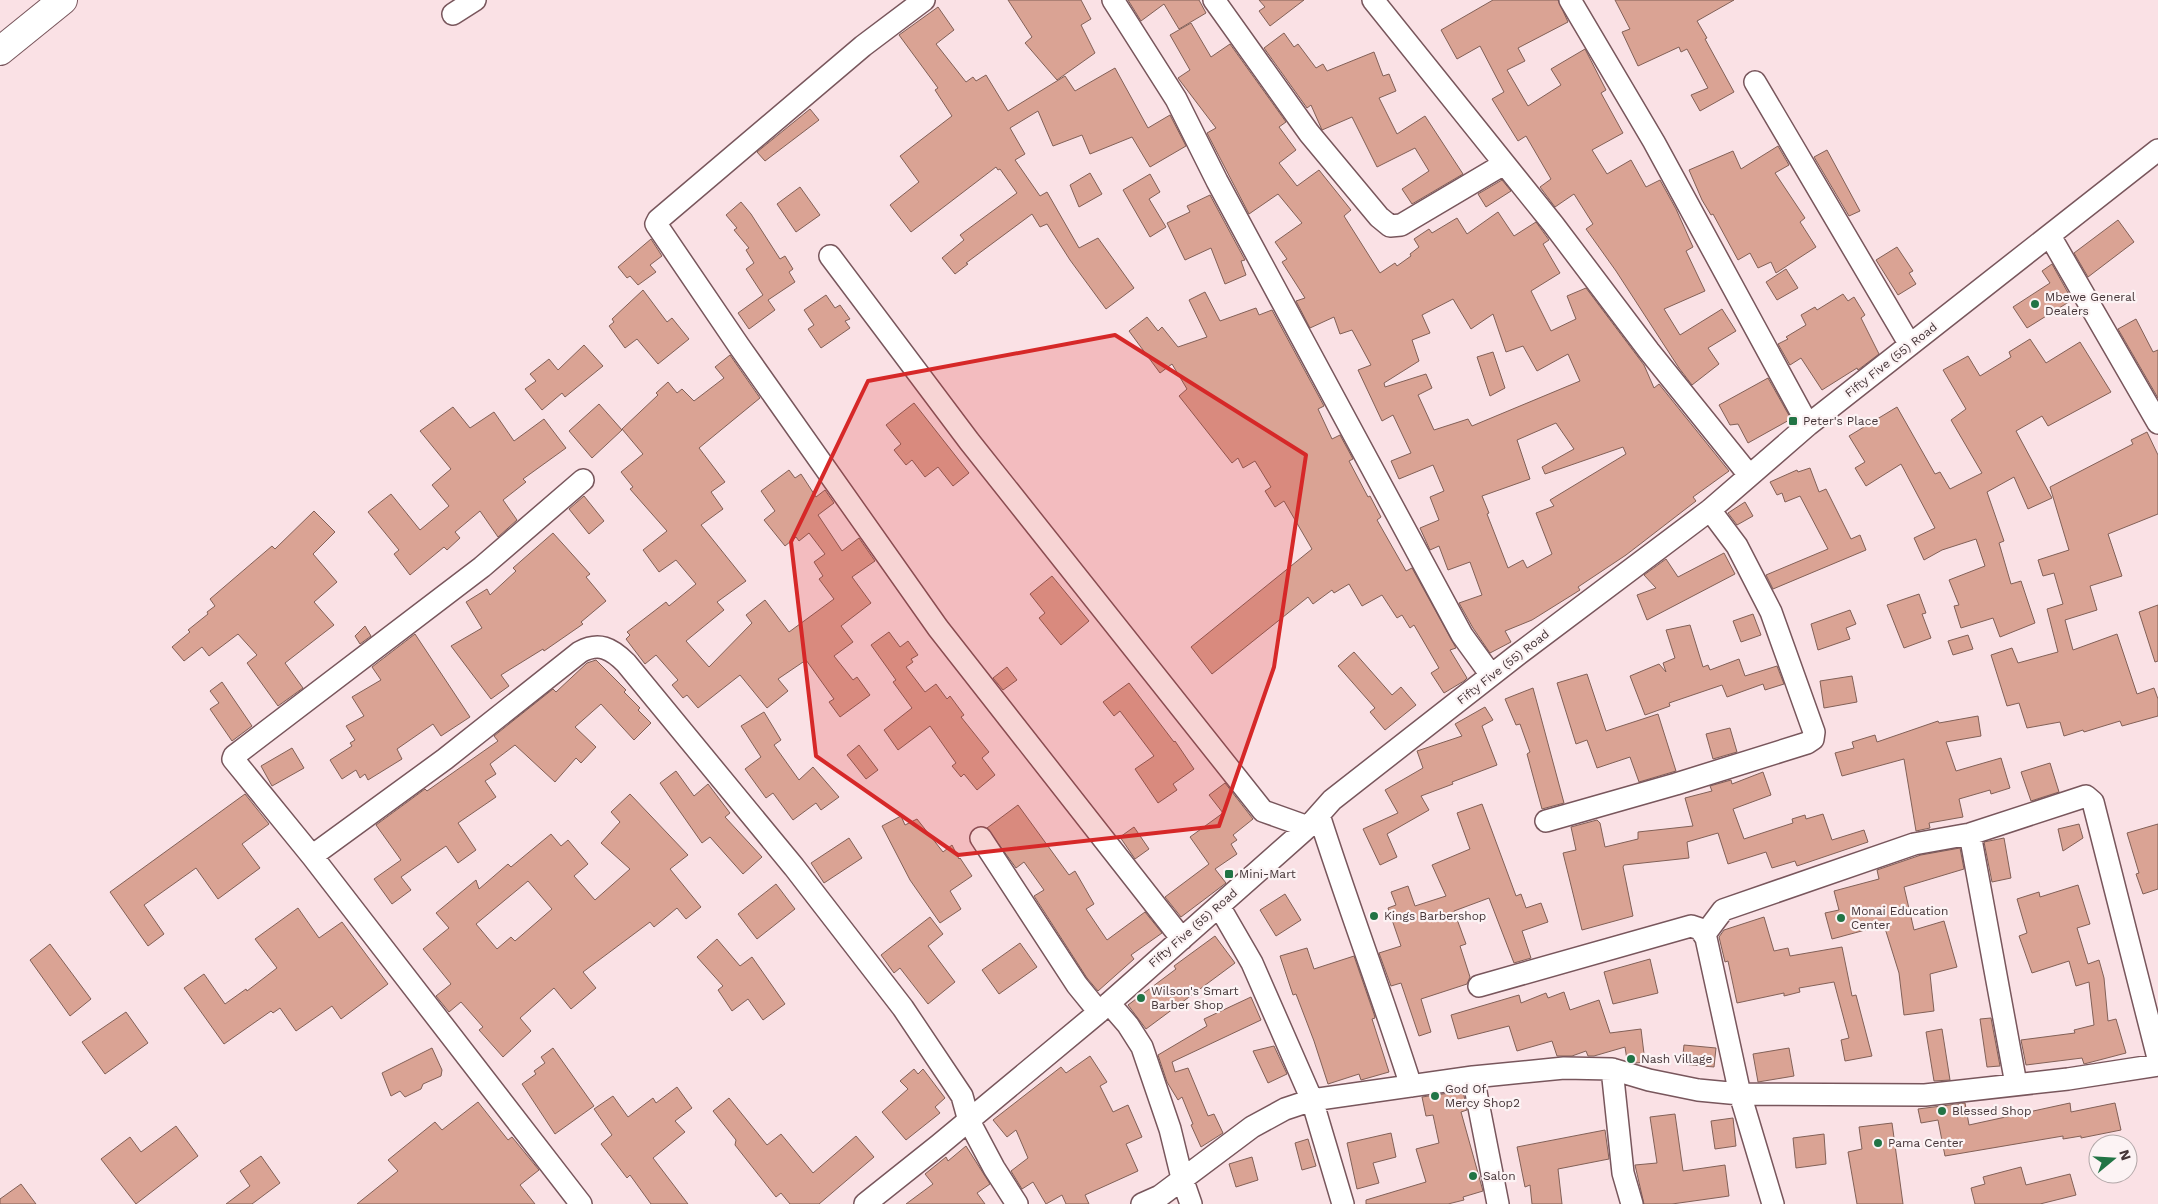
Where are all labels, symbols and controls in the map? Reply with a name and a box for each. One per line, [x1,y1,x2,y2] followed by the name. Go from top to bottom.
[2045,290,2136,318] place label: Mbewe General Dealers
[2029,298,2041,310] marker: Mbewe General Dealers
[1842,320,1940,400] street label: Fifty Five (55) Road
[1803,414,1878,428] place label: Peter's Place
[1787,415,1799,427] marker: Peter's Place
[1454,627,1552,707] street label: Fifty Five (55) Road
[1239,867,1296,881] place label: Mini-Mart
[1223,868,1235,880] marker: Mini-Mart
[1146,886,1240,970] street label: Fifty Five (55) Road
[1851,904,1948,932] place label: Monai Education Center
[1384,909,1486,923] place label: Kings Barbershop
[1368,910,1380,922] marker: Kings Barbershop
[1835,912,1847,924] marker: Monai Education Center
[1151,984,1239,1012] place label: Wilson's Smart Barber Shop
[1135,992,1147,1004] marker: Wilson's Smart Barber Shop
[1641,1052,1712,1066] place label: Nash Village
[1625,1053,1637,1065] marker: Nash Village
[1445,1082,1520,1110] place label: God Of Mercy Shop2
[1429,1090,1441,1102] marker: God Of Mercy Shop2
[1952,1104,2031,1118] place label: Blessed Shop
[1936,1105,1948,1117] marker: Blessed Shop
[2088,1134,2138,1184] north arrow
[1888,1136,1964,1150] place label: Pama Center
[1872,1137,1884,1149] marker: Pama Center
[2116,1148,2135,1162] text: N
[1483,1169,1516,1183] place label: Salon
[1467,1170,1479,1182] marker: Salon

